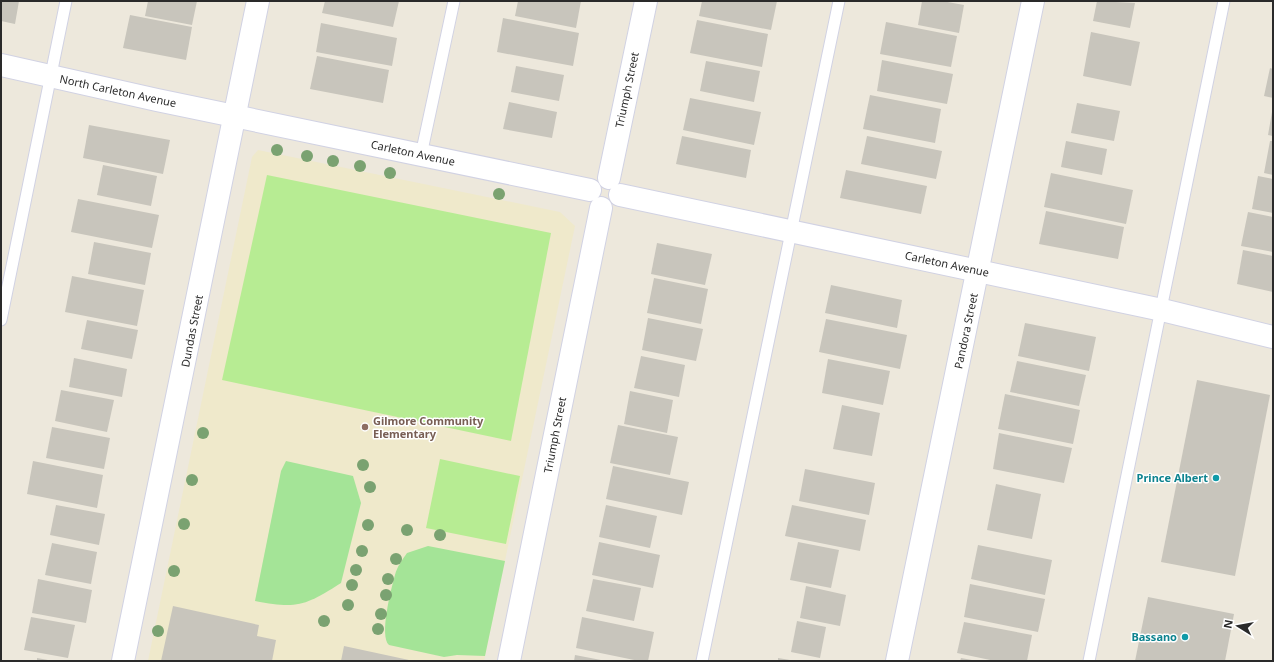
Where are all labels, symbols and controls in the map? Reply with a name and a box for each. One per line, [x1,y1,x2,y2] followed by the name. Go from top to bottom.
[611,51,642,129] street label: Triumph Street
[58,71,178,110] street label: North Carleton Avenue
[370,136,457,169] street label: Carleton Avenue
[904,247,991,280] street label: Carleton Avenue
[950,292,981,370] street label: Pandora Street
[177,293,206,368] street label: Dundas Street
[540,396,569,474] street label: Triumph Street
[373,413,484,441] place label: Gilmore Community Elementary
[360,422,370,432] marker: Gilmore Community Elementary
[1137,470,1208,485] place label: Prince Albert
[1211,473,1221,483] marker: Prince Albert
[1218,606,1258,646] north arrow
[1219,618,1236,630] text: N
[1131,629,1177,644] place label: Bassano
[1180,632,1190,642] marker: Bassano

